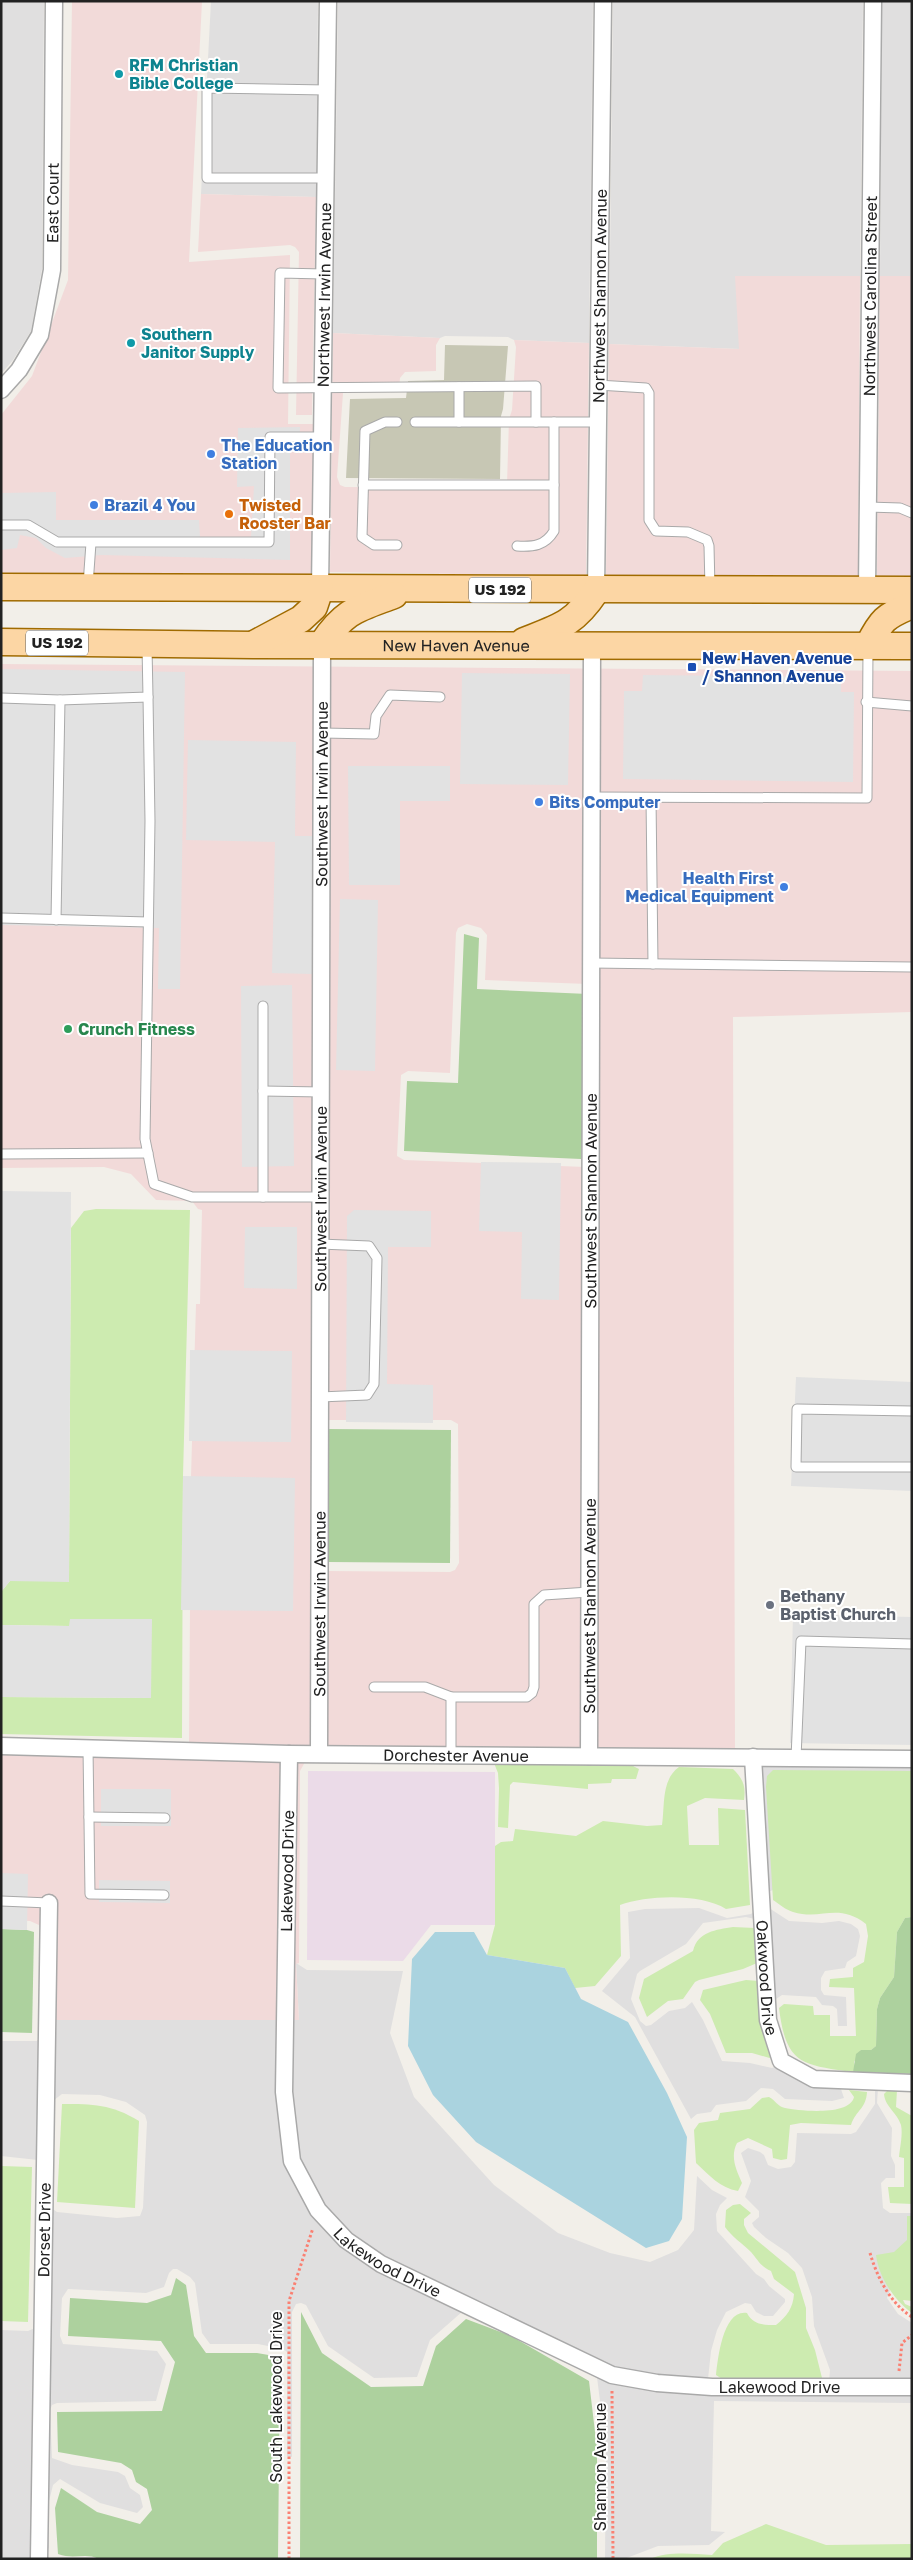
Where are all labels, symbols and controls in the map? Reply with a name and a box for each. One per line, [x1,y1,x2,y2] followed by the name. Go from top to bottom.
[129,55,238,93] place label: RFM Christian Bible College
[113,68,125,80] marker: RFM Christian Bible College
[42,162,63,243] street label: East Court
[588,189,611,403] street label: Northwest Shannon Avenue
[859,196,881,397] street label: Northwest Carolina Street
[313,203,335,387] street label: Northwest Irwin Avenue
[141,324,255,362] place label: Southern Janitor Supply
[125,337,137,349] marker: Southern Janitor Supply
[221,435,332,473] place label: The Education Station
[205,448,217,460] marker: The Education Station
[104,495,195,515] place label: Brazil 4 You
[239,495,331,533] place label: Twisted Rooster Bar
[88,499,100,511] marker: Brazil 4 You
[223,508,235,520] marker: Twisted Rooster Bar
[469,578,531,602] road number: US 192
[26,630,88,656] road number: US 192
[382,635,530,655] street label: New Haven Avenue
[702,648,852,686] place label: New Haven Avenue / Shannon Avenue
[686,661,698,673] marker: New Haven Avenue / Shannon Avenue
[311,701,332,887] street label: Southwest Irwin Avenue
[549,792,660,812] place label: Bits Computer
[533,796,545,808] marker: Bits Computer
[625,868,774,906] place label: Health First Medical Equipment
[778,881,790,893] marker: Health First Medical Equipment
[78,1019,195,1039] place label: Crunch Fitness
[62,1023,74,1035] marker: Crunch Fitness
[580,1093,601,1309] street label: Southwest Shannon Avenue
[310,1106,331,1292] street label: Southwest Irwin Avenue
[579,1498,600,1714] street label: Southwest Shannon Avenue
[309,1511,330,1697] street label: Southwest Irwin Avenue
[780,1586,896,1624] place label: Bethany Baptist Church
[764,1599,776,1611] marker: Bethany Baptist Church
[383,1745,529,1766] street label: Dorchester Avenue
[276,1810,298,1932] street label: Lakewood Drive
[752,1919,782,2038] street label: Oakwood Drive
[33,2182,55,2278] street label: Dorset Drive
[329,2223,444,2301] street label: Lakewood Drive
[266,2311,286,2483] street label: South Lakewood Drive
[719,2377,840,2397] street label: Lakewood Drive
[590,2403,610,2531] street label: Shannon Avenue

